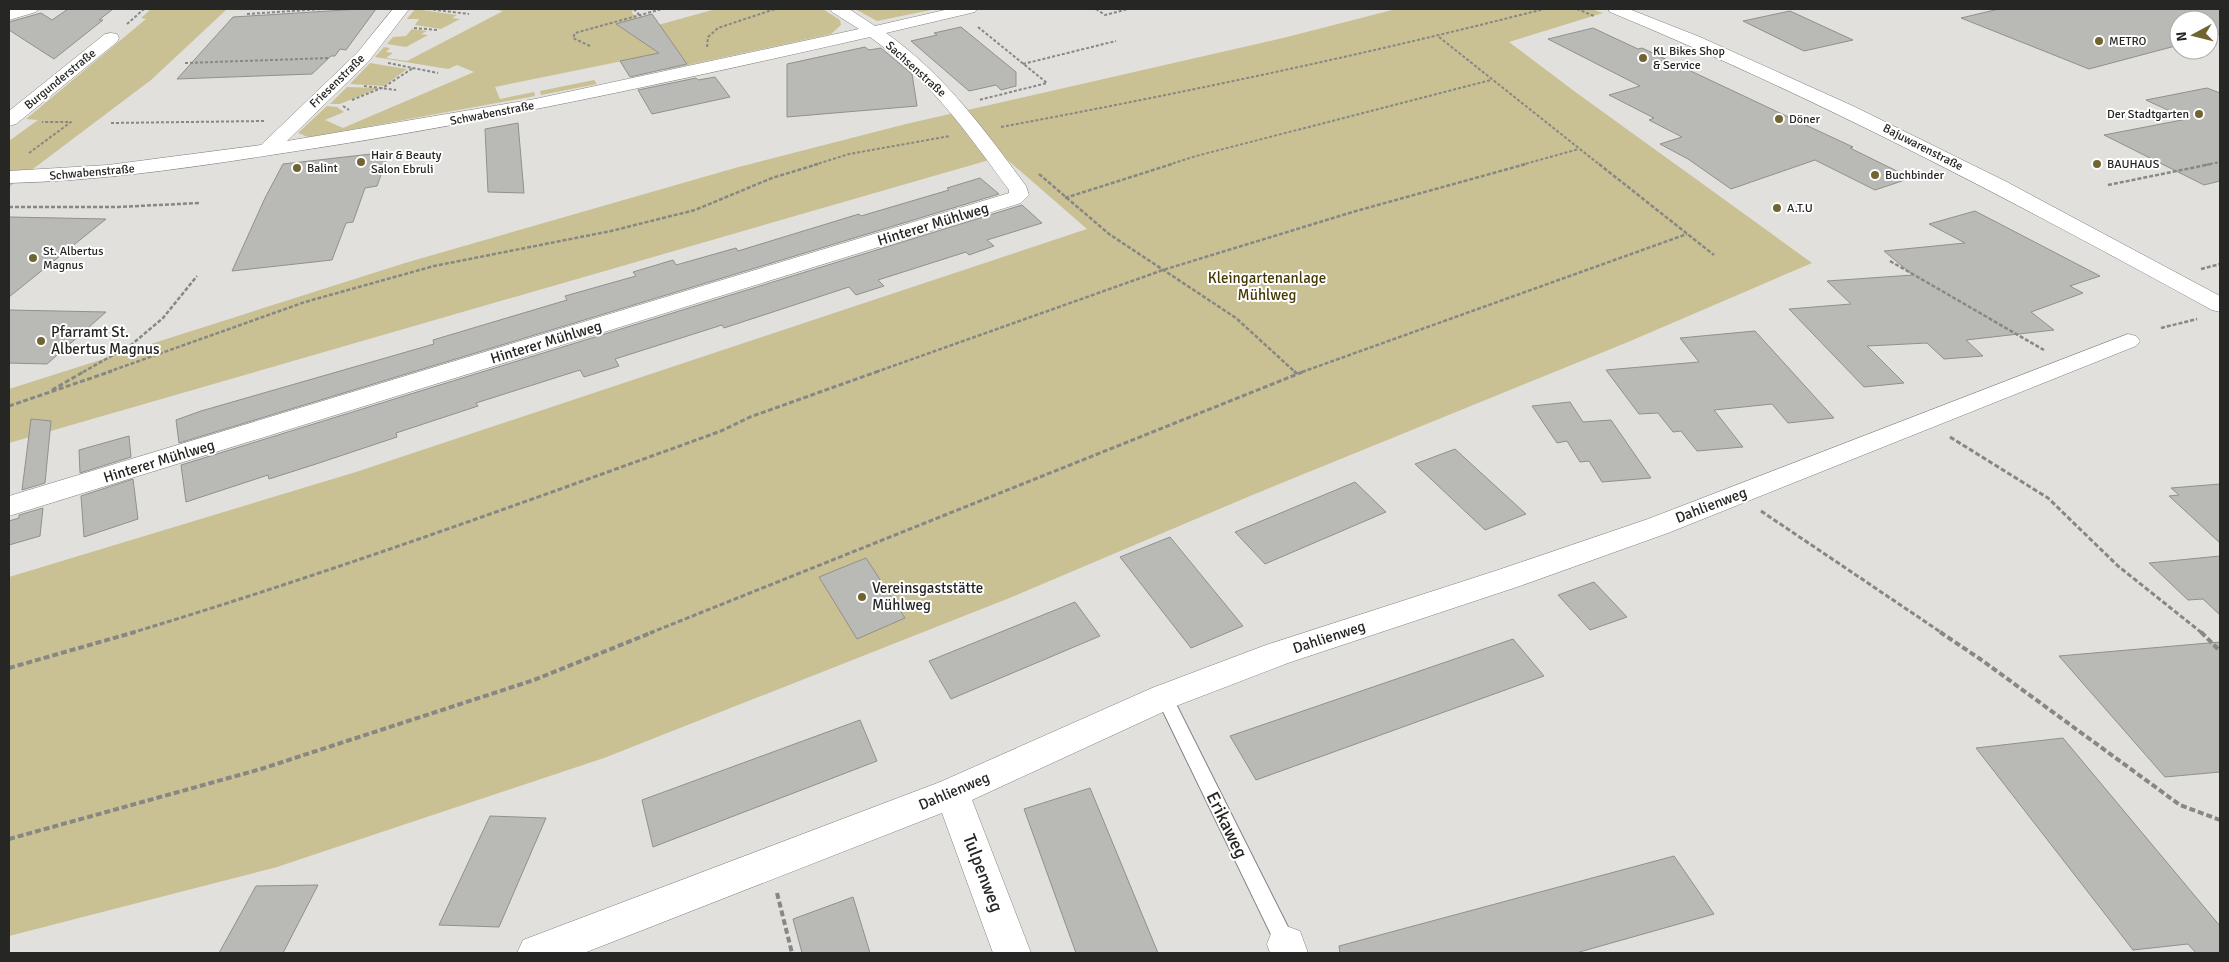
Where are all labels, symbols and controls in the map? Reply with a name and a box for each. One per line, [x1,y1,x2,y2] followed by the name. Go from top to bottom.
[2169,10,2219,60] north arrow
[2173,31,2191,42] text: N
[2109,34,2146,49] place label: METRO
[2093,35,2105,47] marker: METRO
[882,38,949,100] street label: Sachsenstraße
[1653,44,1725,73] place label: KL Bikes Shop & Service
[21,46,99,113] street label: Burgunderstraße
[307,51,368,111] street label: Friesenstraße
[1637,52,1649,64] marker: KL Bikes Shop & Service
[449,98,536,129] street label: Schwabenstraße
[2107,107,2189,122] place label: Der Stadtgarten
[2193,108,2205,120] marker: Der Stadtgarten
[1789,112,1821,127] place label: Döner
[1773,113,1785,125] marker: Döner
[1880,121,1965,174] street label: Bajuwarenstraße
[371,148,442,177] place label: Hair & Beauty Salon Ebruli
[355,156,367,168] marker: Hair & Beauty Salon Ebruli
[2107,157,2160,172] place label: BAUHAUS
[2091,158,2103,170] marker: BAUHAUS
[49,161,135,184] street label: Schwabenstraße
[307,161,338,176] place label: Balint
[291,162,303,174] marker: Balint
[1885,168,1944,183] place label: Buchbinder
[1869,169,1881,181] marker: Buchbinder
[875,199,991,249] street label: Hinterer Mühlweg
[1787,201,1813,216] place label: A.T.U
[1771,202,1783,214] marker: A.T.U
[43,244,103,273] place label: St. Albertus Magnus
[27,252,39,264] marker: St. Albertus Magnus
[1208,269,1326,304] park label: Kleingartenanlage Mühlweg
[488,317,604,367] street label: Hinterer Mühlweg
[51,323,160,358] place label: Pfarramt St. Albertus Magnus
[35,335,47,347] marker: Pfarramt St. Albertus Magnus
[101,436,217,486] street label: Hinterer Mühlweg
[1673,483,1749,527] street label: Dahlienweg
[872,579,983,614] place label: Vereinsgaststätte Mühlweg
[856,591,868,603] marker: Vereinsgaststätte Mühlweg
[1290,617,1368,657] street label: Dahlienweg
[916,768,992,814] street label: Dahlienweg
[1201,788,1253,862] street label: Erikaweg
[958,831,1008,915] street label: Tulpenweg

